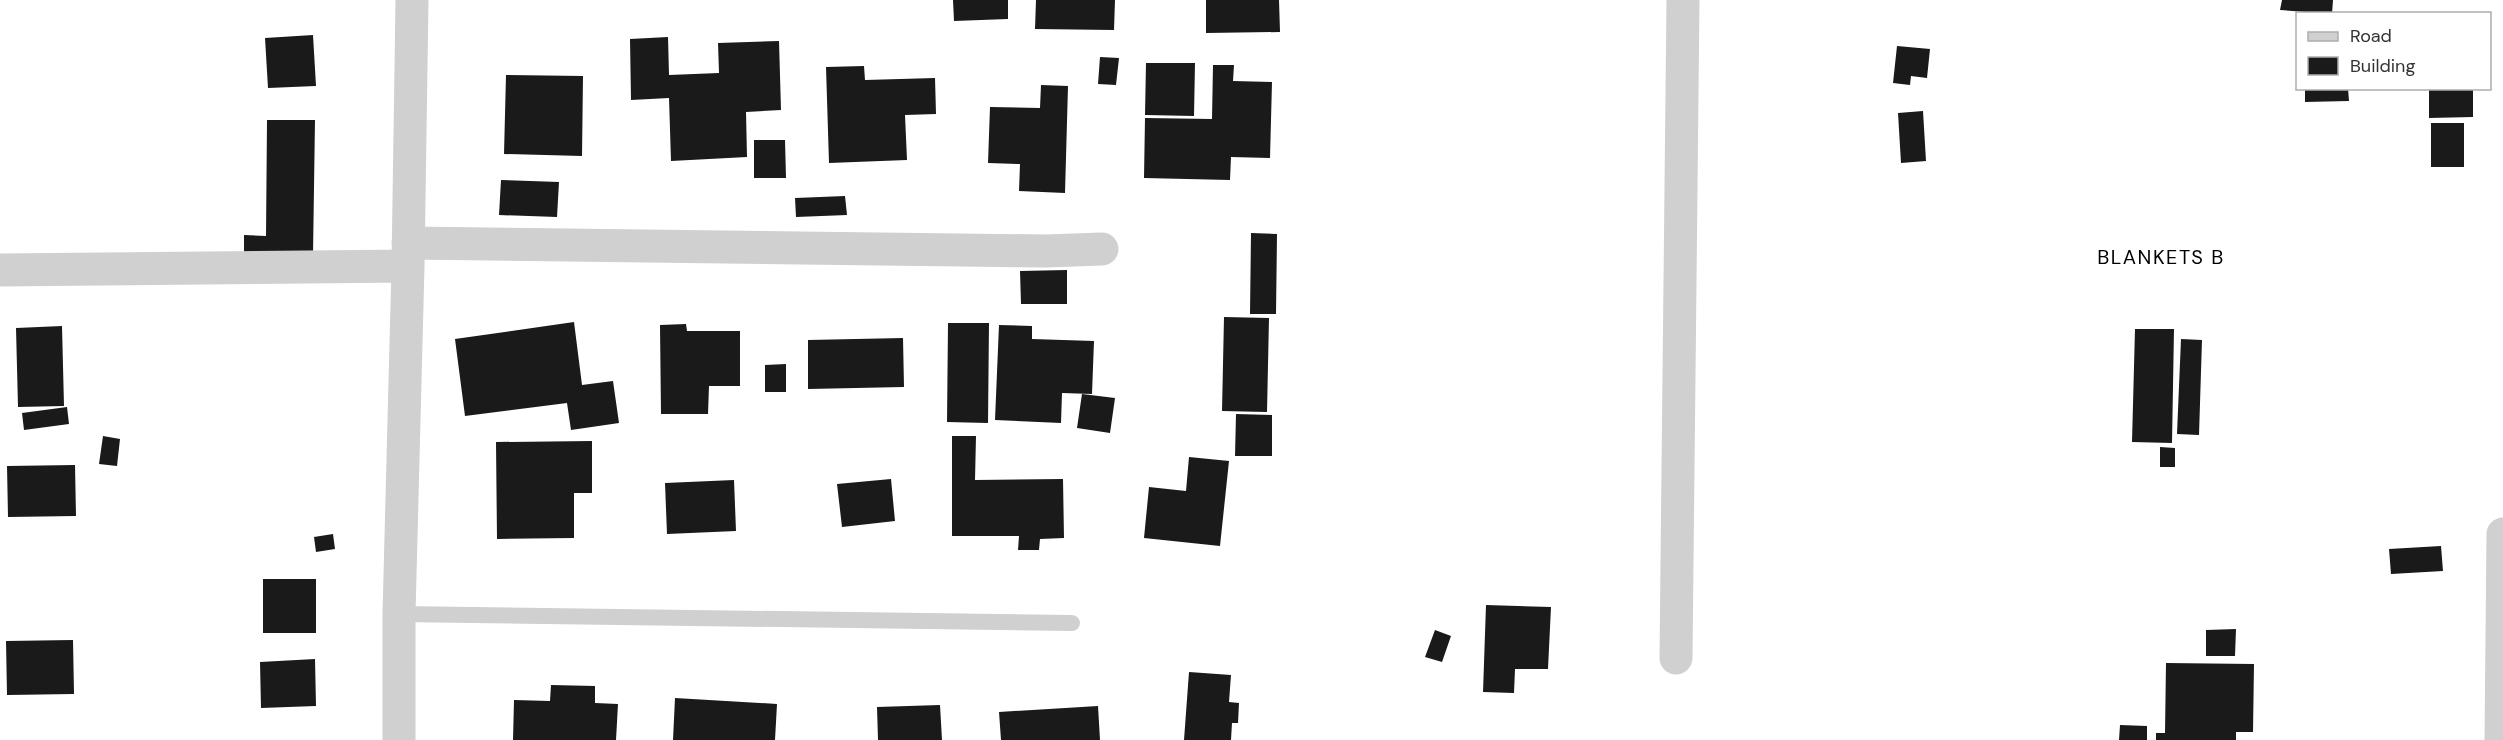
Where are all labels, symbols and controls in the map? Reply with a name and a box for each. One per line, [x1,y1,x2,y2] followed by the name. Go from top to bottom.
[2296,12,2491,90] legend
[2350,24,2392,48] text: Road
[2350,54,2415,78] text: Building
[2097,244,2225,270] district label: BLANKETS B

